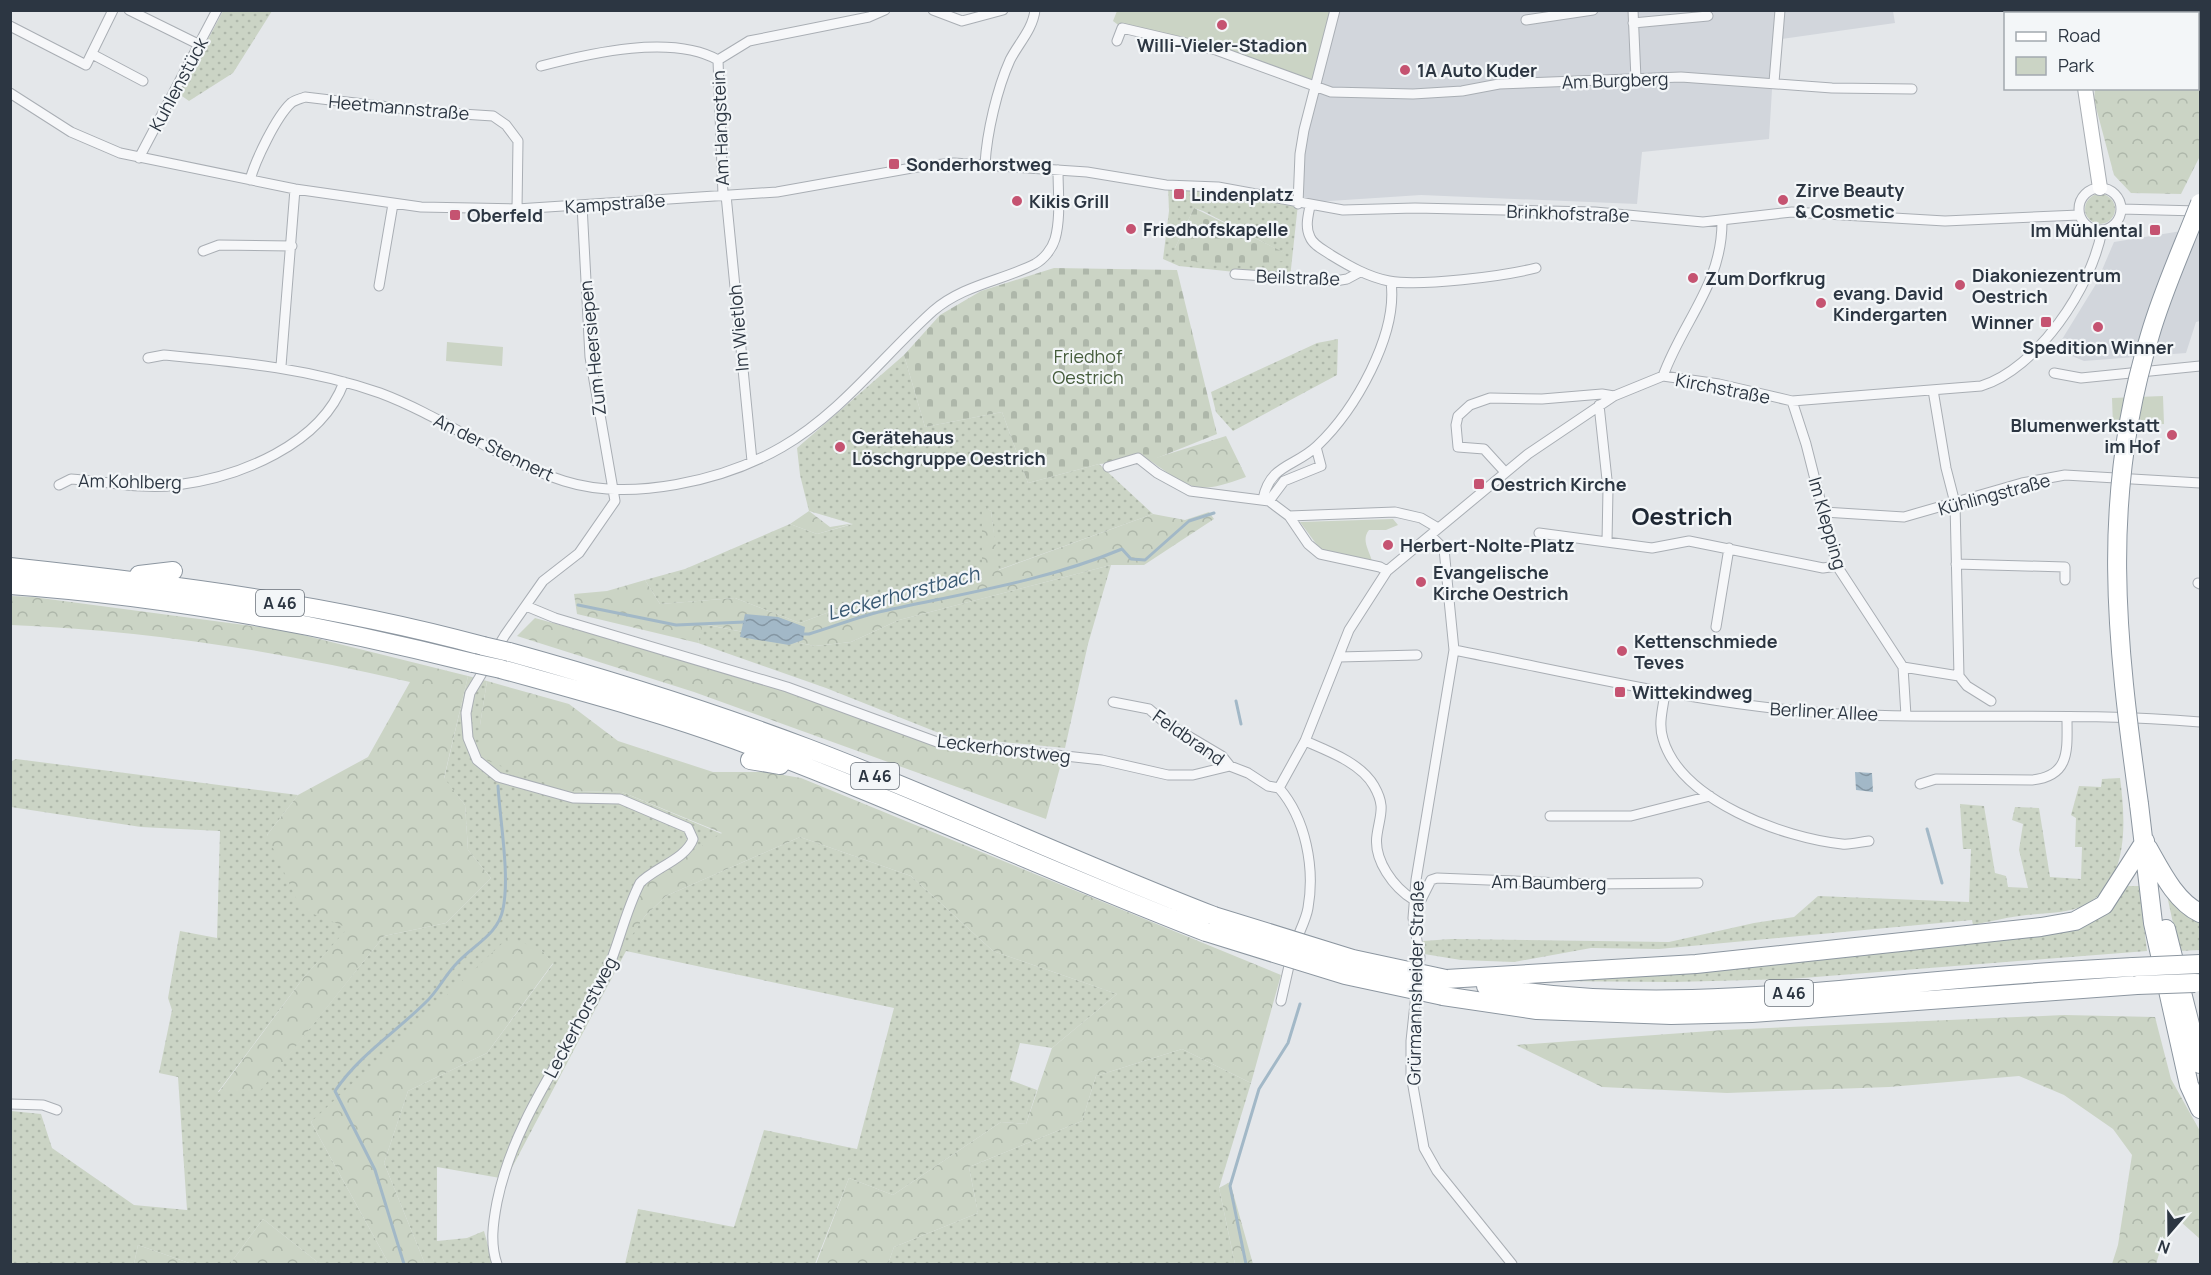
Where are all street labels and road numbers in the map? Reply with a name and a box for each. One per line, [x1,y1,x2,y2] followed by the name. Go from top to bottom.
[143,32,213,135] street label: Kuhlenstück
[1561,66,1669,94] street label: Am Burgberg
[706,70,734,186] street label: Am Hangstein
[328,89,470,125] street label: Heetmannstraße
[564,188,666,218] street label: Kampstraße
[1506,199,1630,227] street label: Brinkhofstraße
[1256,264,1340,290] street label: Beilstraße
[573,279,611,417] street label: Zum Heersiepen
[722,284,754,372] street label: Im Wietloh
[1674,367,1772,409] street label: Kirchstraße
[430,408,558,486] street label: An der Stennert
[1935,467,2053,521] street label: Kühlingstraße
[78,468,182,494] street label: Am Kohlberg
[1803,474,1853,572] street label: Im Klepping
[256,590,304,616] road number: A 46
[1769,696,1879,726] street label: Berliner Allee
[1148,704,1230,770] street label: Feldbrand
[936,728,1072,768] street label: Leckerhorstweg
[851,763,899,789] road number: A 46
[1491,869,1607,895] street label: Am Baumberg
[1401,880,1429,1086] street label: Grürmannsheider Straße
[538,952,622,1082] street label: Leckerhorstweg
[1765,980,1813,1006] road number: A 46

